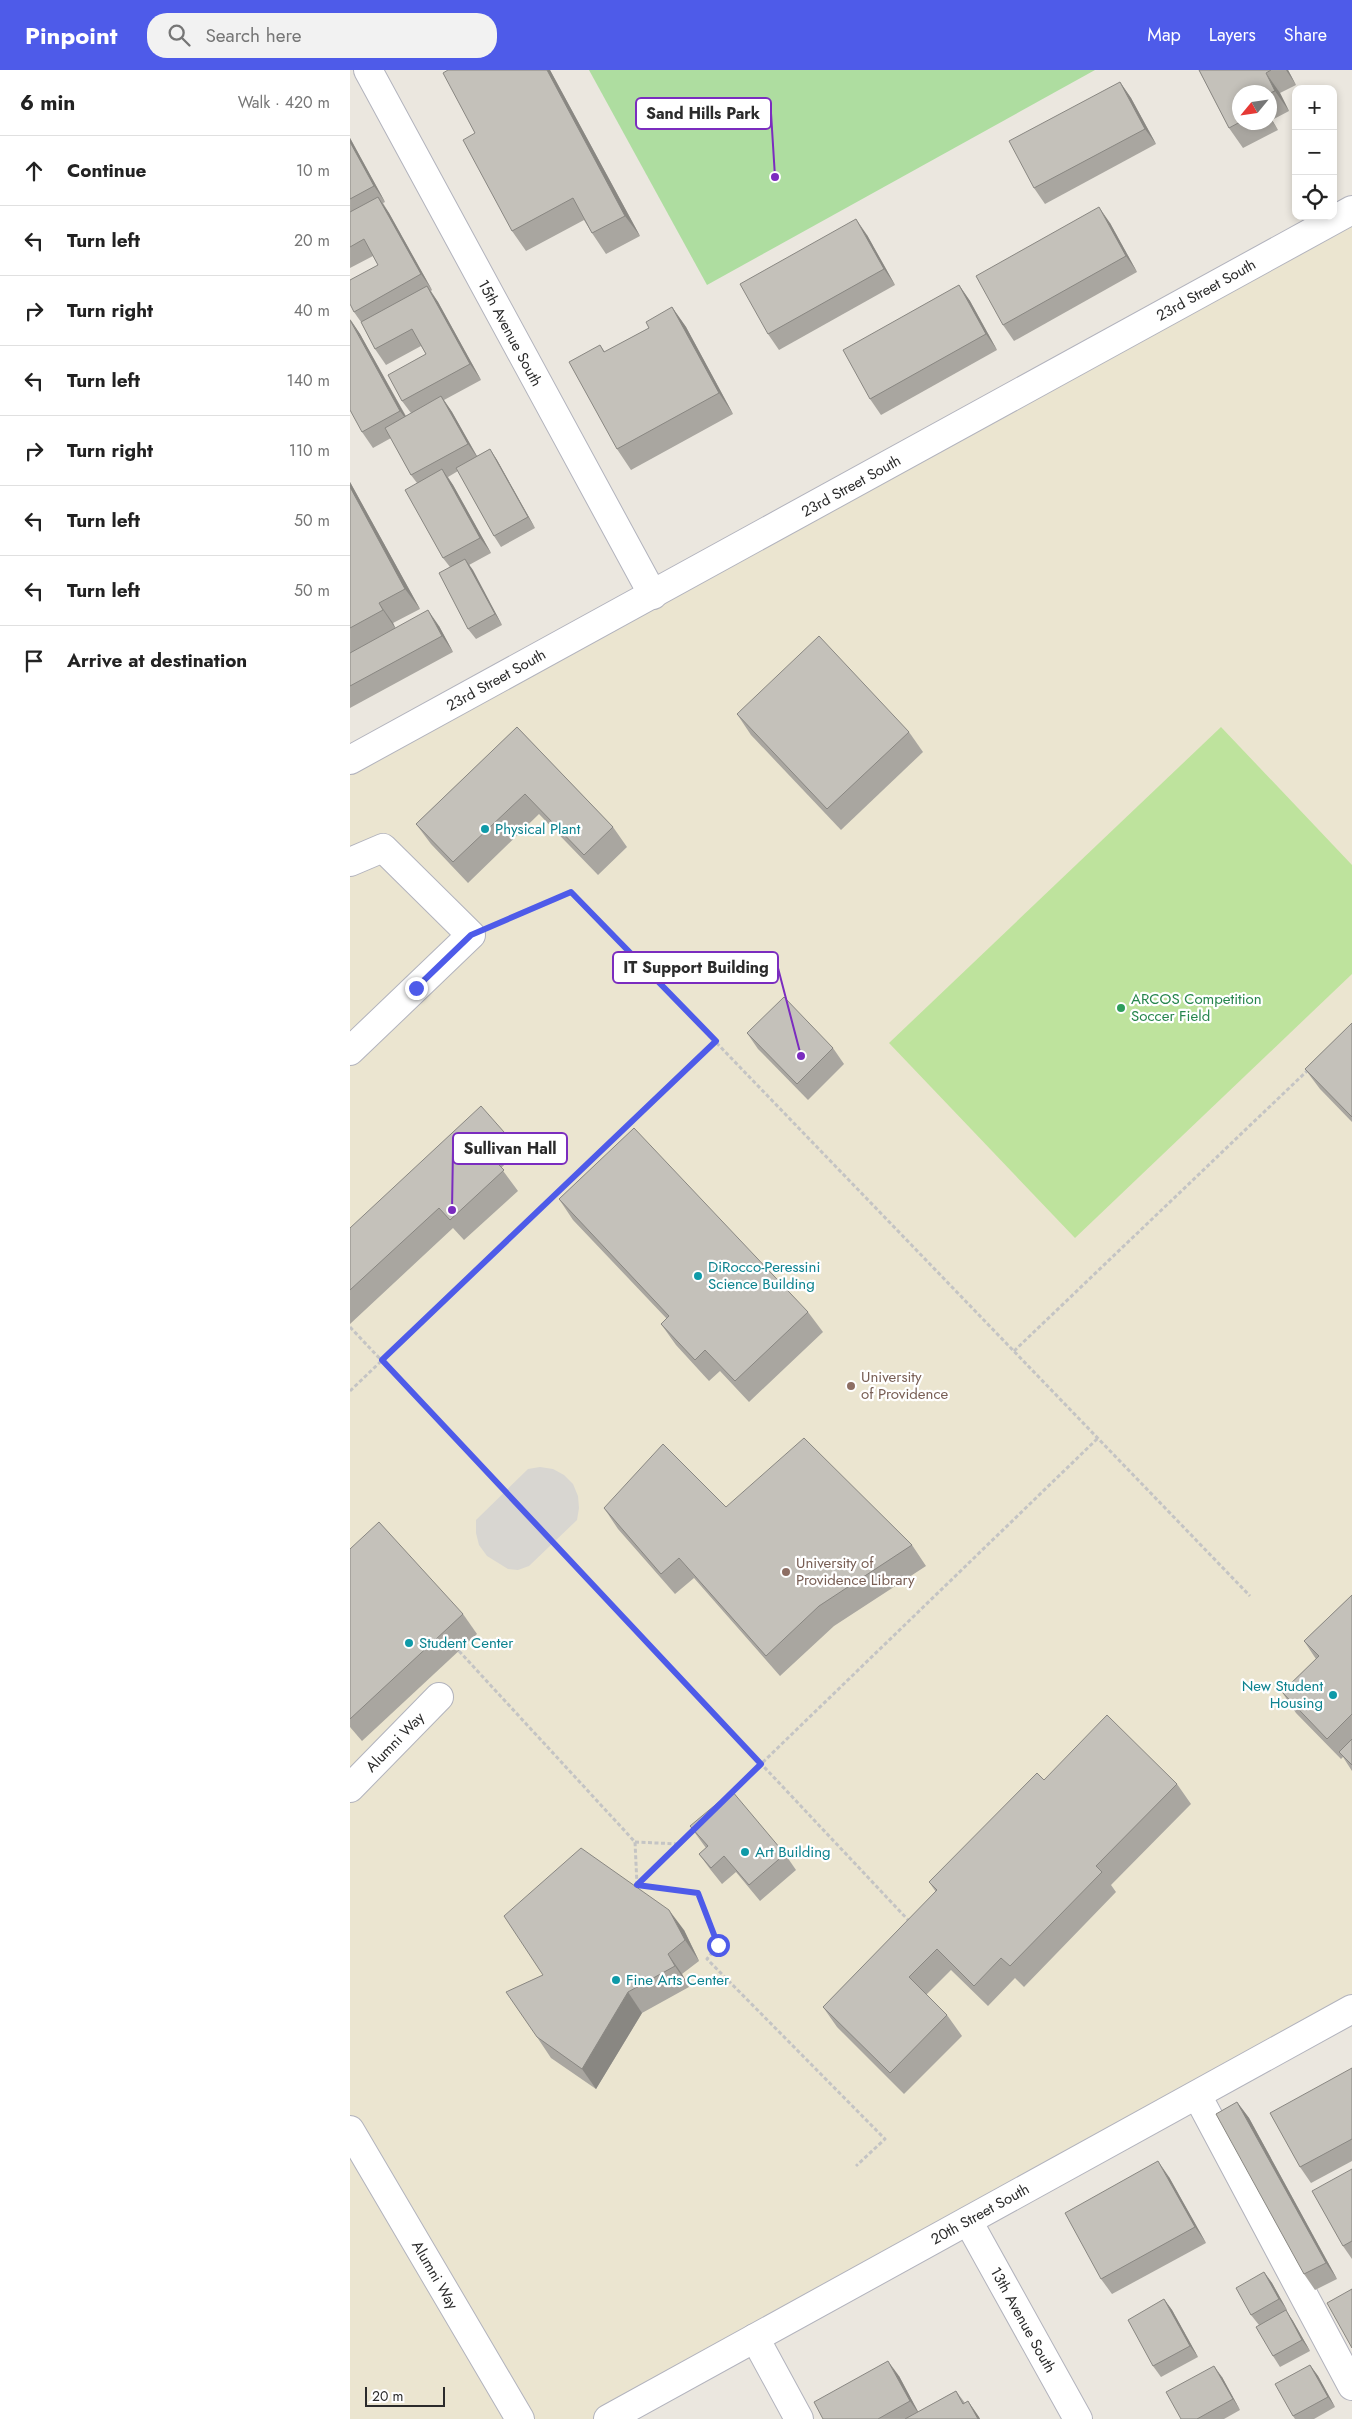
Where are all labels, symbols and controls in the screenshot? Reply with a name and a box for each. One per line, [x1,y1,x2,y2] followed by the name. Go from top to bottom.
[147,13,497,58] search box
[25,18,117,53] text: Pinpoint
[165,21,193,49] icon: search
[205,22,302,49] text: Search here
[1147,22,1181,48] text: Map
[1209,22,1256,48] text: Layers
[1284,22,1327,48] text: Share
[1232,85,1277,130] north arrow
[1292,85,1337,220] map controls
[1292,85,1337,130] button: +
[20,88,75,118] text: 6 min
[238,91,330,114] text: Walk · 420 m
[636,98,771,129] callout: Sand Hills Park
[646,102,761,125] text: Sand Hills Park
[1292,130,1337,175] button: −
[20,157,48,185] icon: ahead
[67,157,146,184] text: Continue
[296,159,330,182] text: 10 m
[1292,175,1337,220] button: locate
[20,227,48,255] icon: left
[67,227,140,254] text: Turn left
[294,229,330,252] text: 20 m
[1152,253,1260,327] street label: 23rd Street South
[473,276,547,390] street label: 15th Avenue South
[20,297,48,325] icon: right
[67,297,153,324] text: Turn right
[294,299,330,322] text: 40 m
[20,367,48,395] icon: left
[67,367,140,394] text: Turn left
[287,369,330,392] text: 140 m
[20,437,48,465] icon: right
[67,437,153,464] text: Turn right
[289,439,330,462] text: 110 m
[797,449,905,523] street label: 23rd Street South
[20,507,48,535] icon: left
[67,507,140,534] text: Turn left
[294,509,330,532] text: 50 m
[20,577,48,605] icon: left
[67,577,140,604] text: Turn left
[294,579,330,602] text: 50 m
[442,643,550,717] street label: 23rd Street South
[20,647,48,675] icon: arrive
[67,647,247,674] text: Arrive at destination
[495,818,581,840] place label: Physical Plant
[479,823,491,835] marker: Physical Plant
[613,952,778,983] callout: IT Support Building
[623,956,769,979] text: IT Support Building
[405,977,428,1000] route end
[1131,988,1262,1027] place label: ARCOS Competition Soccer Field
[1115,1002,1127,1014] marker: ARCOS Competition Soccer Field
[453,1133,567,1164] callout: Sullivan Hall
[463,1137,557,1160] text: Sullivan Hall
[708,1256,820,1295] place label: DiRocco-Peressini Science Building
[692,1270,704,1282] marker: DiRocco-Peressini Science Building
[861,1366,949,1405] place label: University of Providence
[845,1380,857,1392] marker: University of Providence
[796,1552,915,1591] place label: University of Providence Library
[780,1566,792,1578] marker: University of Providence Library
[419,1632,514,1654] place label: Student Center
[403,1637,415,1649] marker: Student Center
[1242,1675,1323,1714] place label: New Student Housing
[1327,1689,1339,1701] marker: New Student Housing
[361,1707,430,1777] street label: Alumni Way
[755,1841,831,1863] place label: Art Building
[739,1846,751,1858] marker: Art Building
[707,1934,730,1957] route start
[626,1969,730,1991] place label: Fine Arts Center
[610,1974,622,1986] marker: Fine Arts Center
[927,2178,1033,2250] street label: 20th Street South
[406,2236,464,2314] street label: Alumni Way
[985,2263,1061,2377] street label: 13th Avenue South
[365,2384,445,2407] scale bar
[372,2386,404,2406] text: 20 m

